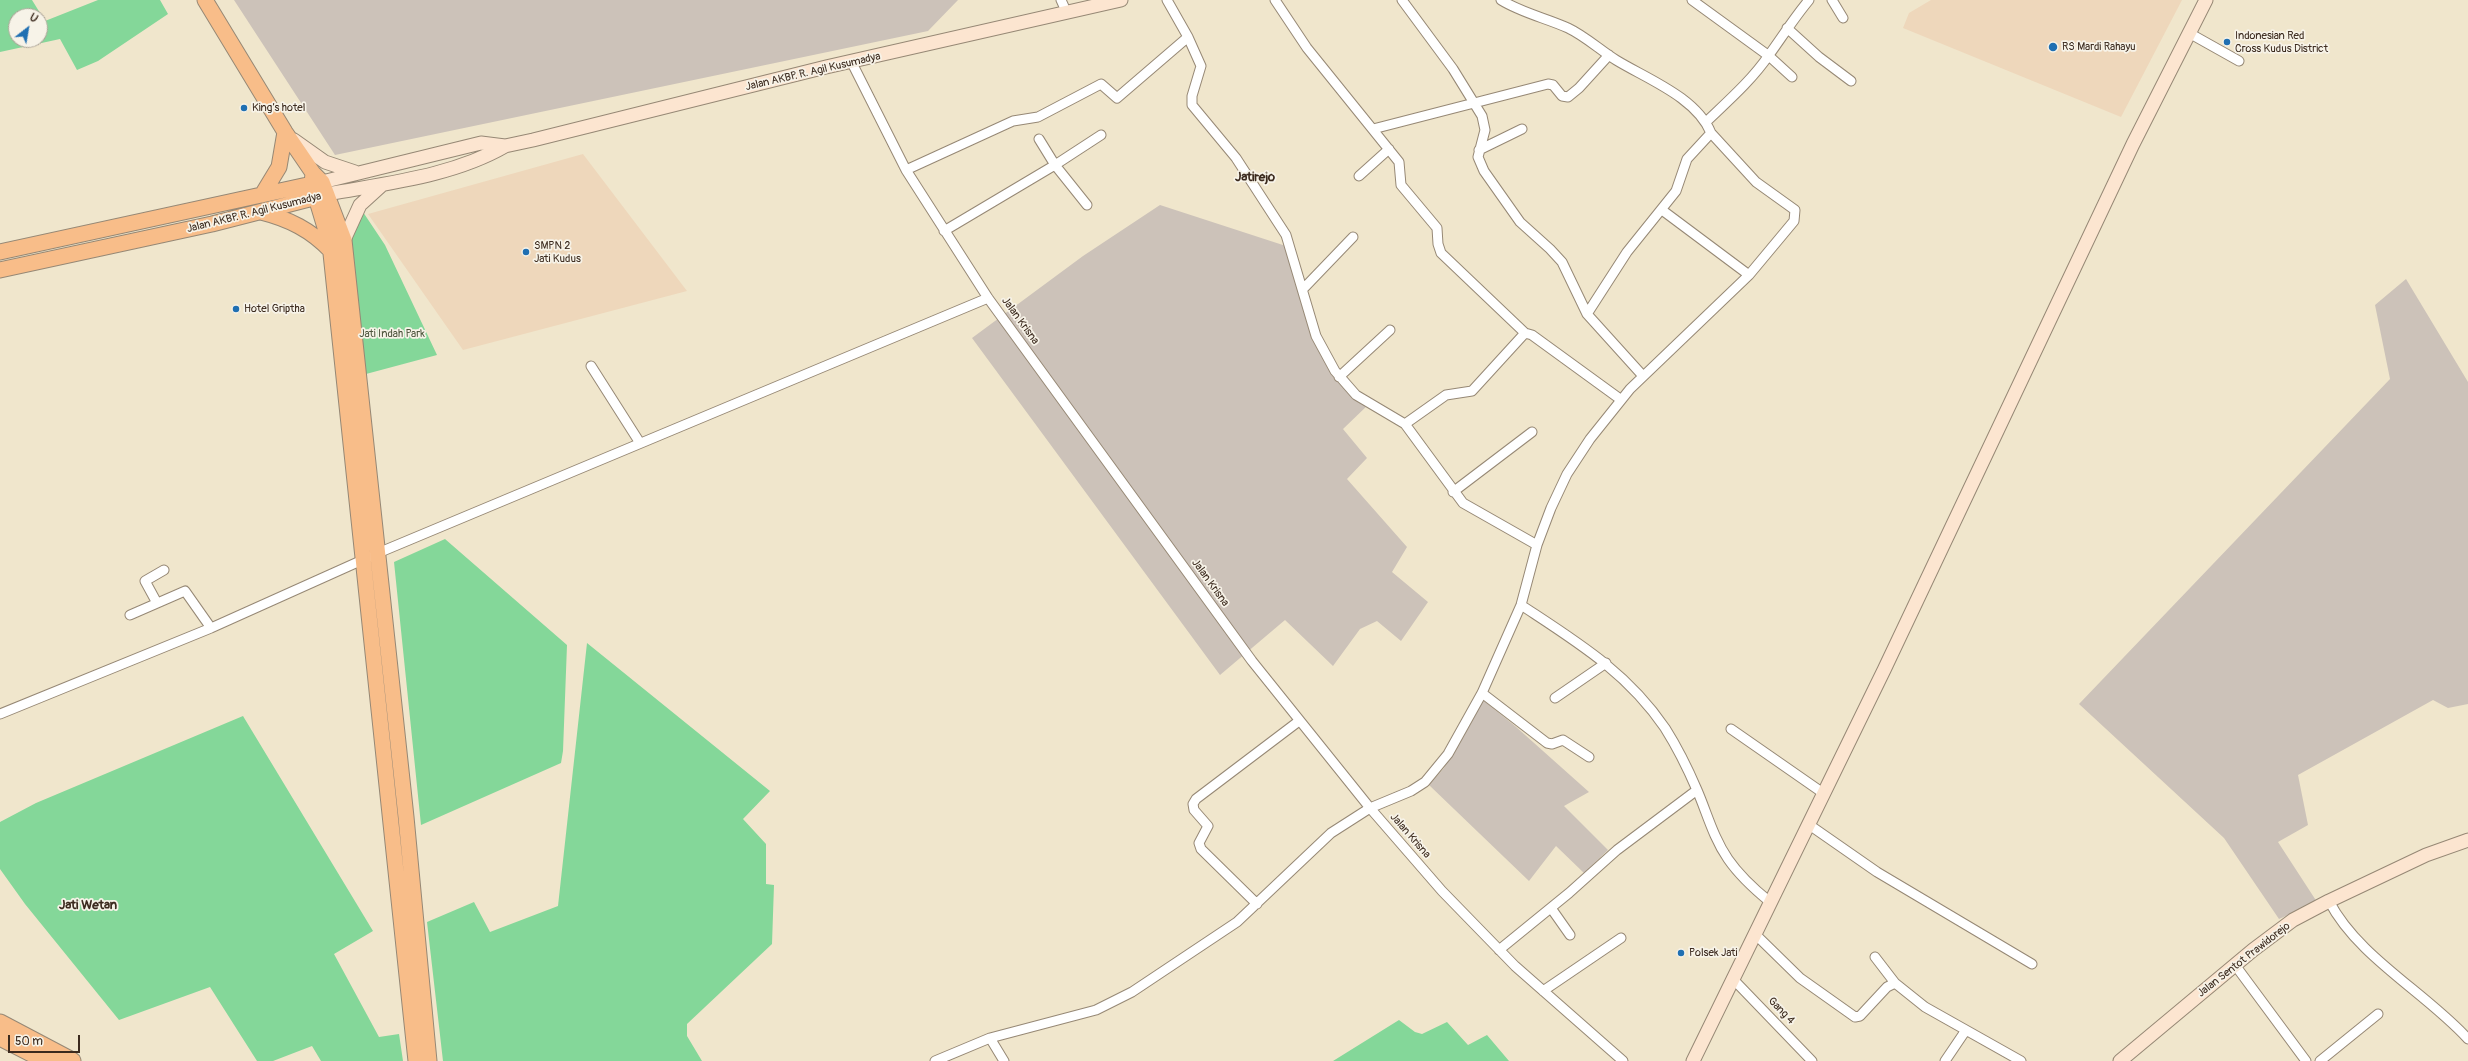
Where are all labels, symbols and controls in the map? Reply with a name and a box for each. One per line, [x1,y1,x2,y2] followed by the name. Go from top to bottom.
[8,8,48,48] north arrow
[27,11,40,26] text: U
[2235,29,2328,55] place label: Indonesian Red Cross Kudus District
[2222,37,2232,47] marker: Indonesian Red Cross Kudus District
[2062,40,2136,54] place label: RS Mardi Rahayu
[2047,41,2059,53] marker: RS Mardi Rahayu
[744,50,882,94] street label: Jalan AKBP. R. Agil Kusumadya
[252,101,305,115] place label: King’s hotel
[239,103,249,113] marker: King’s hotel
[1235,170,1275,186] district label: Jatirejo
[185,190,323,236] street label: Jalan AKBP. R. Agil Kusumadya
[534,239,581,265] place label: SMPN 2 Jati Kudus
[521,247,531,257] marker: SMPN 2 Jati Kudus
[998,295,1042,347] street label: Jalan Krisna
[244,302,305,316] place label: Hotel Griptha
[231,304,241,314] marker: Hotel Griptha
[359,327,425,341] park label: Jati Indah Park
[1188,557,1232,609] street label: Jalan Krisna
[1387,811,1433,861] street label: Jalan Krisna
[59,898,117,914] district label: Jati Wetan
[2195,920,2293,1000] street label: Jalan Sentot Prawidorejo
[1689,946,1737,960] place label: Polsek Jati
[1676,948,1686,958] marker: Polsek Jati
[1765,995,1797,1027] street label: Gang 4
[10,1027,82,1053] scale bar
[15,1034,43,1049] text: 50 m

